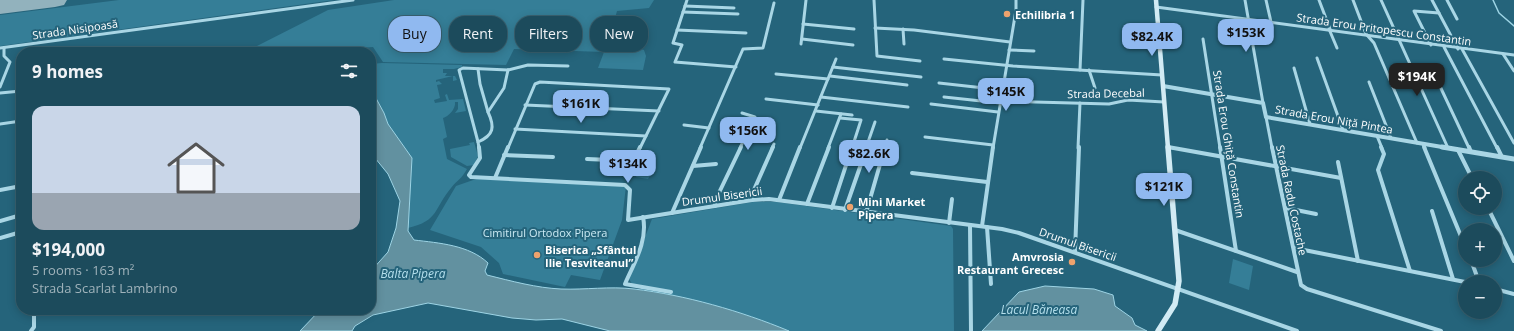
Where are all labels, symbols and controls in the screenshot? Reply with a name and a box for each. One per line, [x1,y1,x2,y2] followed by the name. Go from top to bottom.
[1015,7,1075,22] place label: Echilibria 1
[1002,9,1012,19] marker: Echilibria 1
[1296,9,1472,49] street label: Strada Erou Pritopescu Constantin
[31,16,119,42] street label: Strada Nisipoasă
[388,16,441,52] chip: Buy
[449,16,507,52] chip: Rent
[515,16,582,52] chip: Filters
[590,16,648,52] chip: New
[1218,19,1274,53] pin: $153K
[1119,23,1185,57] pin: $82.4K
[1227,23,1265,41] text: $153K
[1131,27,1173,45] text: $82.4K
[32,60,103,83] text: 9 homes
[338,60,360,82] icon: filters
[1389,63,1445,97] pin: $194K
[1398,67,1436,85] text: $194K
[1210,69,1248,219] street label: Strada Erou Ghiță Constantin
[978,78,1034,112] pin: $145K
[987,82,1025,100] text: $145K
[1067,85,1145,101] street label: Strada Decebal
[553,90,609,124] pin: $161K
[562,94,600,112] text: $161K
[1274,101,1394,137] street label: Strada Erou Niță Pintea
[720,117,776,151] pin: $156K
[729,121,767,139] text: $156K
[160,132,232,204] icon: home
[836,140,902,174] pin: $82.6K
[1273,143,1311,257] street label: Strada Radu Costache
[848,144,890,162] text: $82.6K
[600,150,656,184] pin: $134K
[609,154,647,172] text: $134K
[1458,171,1502,319] map controls
[1458,171,1502,215] button: locate
[1136,173,1192,207] pin: $121K
[1145,177,1183,195] text: $121K
[681,183,763,209] street label: Drumul Bisericii
[858,194,926,222] place label: Mini Market Pipera
[845,202,855,212] marker: Mini Market Pipera
[1458,223,1502,267] button: +
[1037,224,1119,264] street label: Drumul Bisericii
[483,225,607,240] park label: Cimitirul Ortodox Pipera
[32,238,105,261] text: $194,000
[545,242,636,270] place label: Biserica „Sfântul Ilie Tesviteanul”
[957,249,1064,277] place label: Amvrosia Restaurant Grecesc
[532,250,542,260] marker: Biserica „Sfântul Ilie Tesviteanul”
[1067,257,1077,267] marker: Amvrosia Restaurant Grecesc
[32,261,134,279] text: 5 rooms · 163 m²
[380,265,446,282] water label: Balta Pipera
[1458,275,1502,319] button: −
[32,279,178,297] text: Strada Scarlat Lambrino
[1001,301,1078,318] water label: Lacul Băneasa

